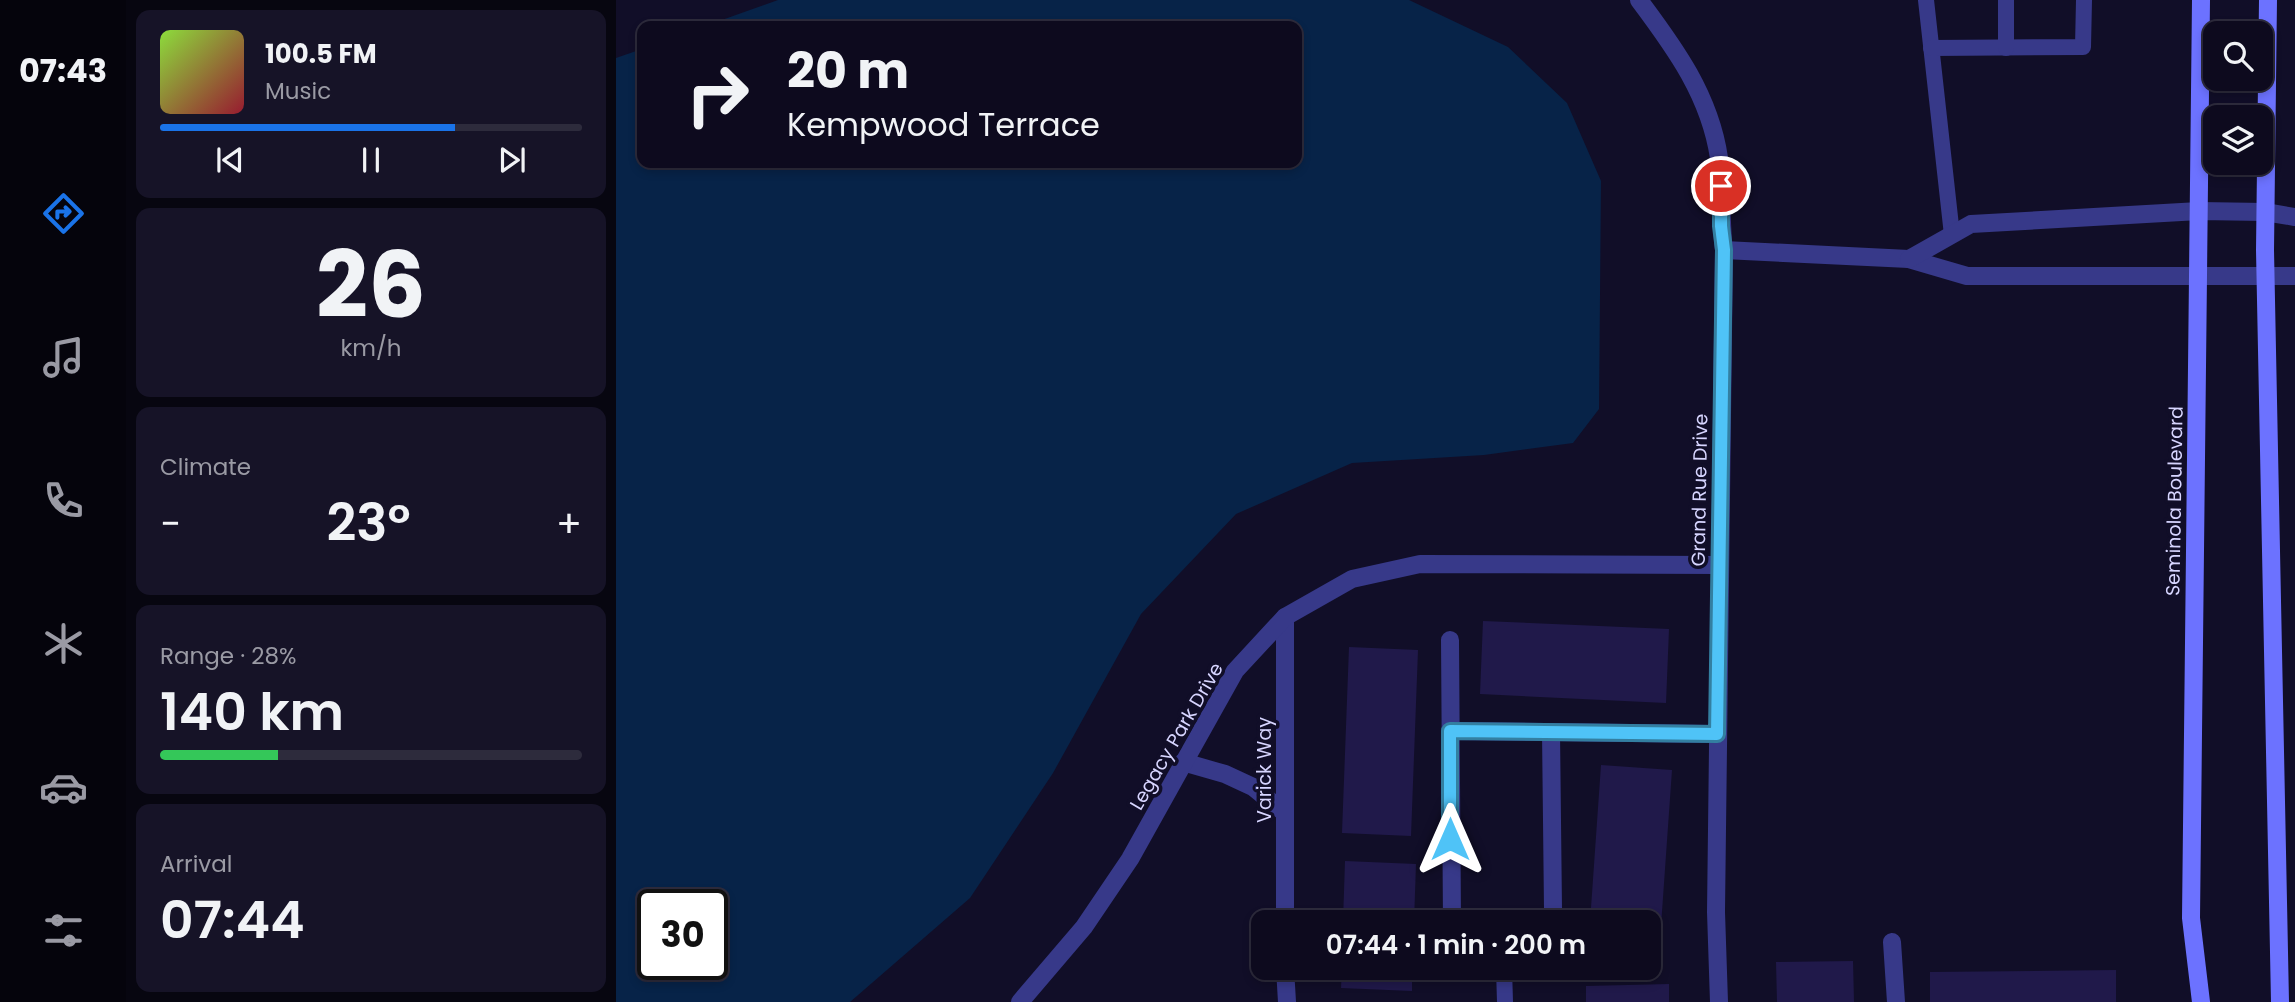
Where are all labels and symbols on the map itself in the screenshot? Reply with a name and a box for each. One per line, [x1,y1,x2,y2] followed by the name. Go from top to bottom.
[1691,156,1751,216] pin
[2159,406,2190,596] street label: Seminola Boulevard
[1685,413,1714,567] street label: Grand Rue Drive
[1123,657,1230,815] street label: Legacy Park Drive
[1251,717,1278,823] street label: Varick Way
[1413,802,1487,876] position arrow
[637,889,728,980] speed limit sign: 30

